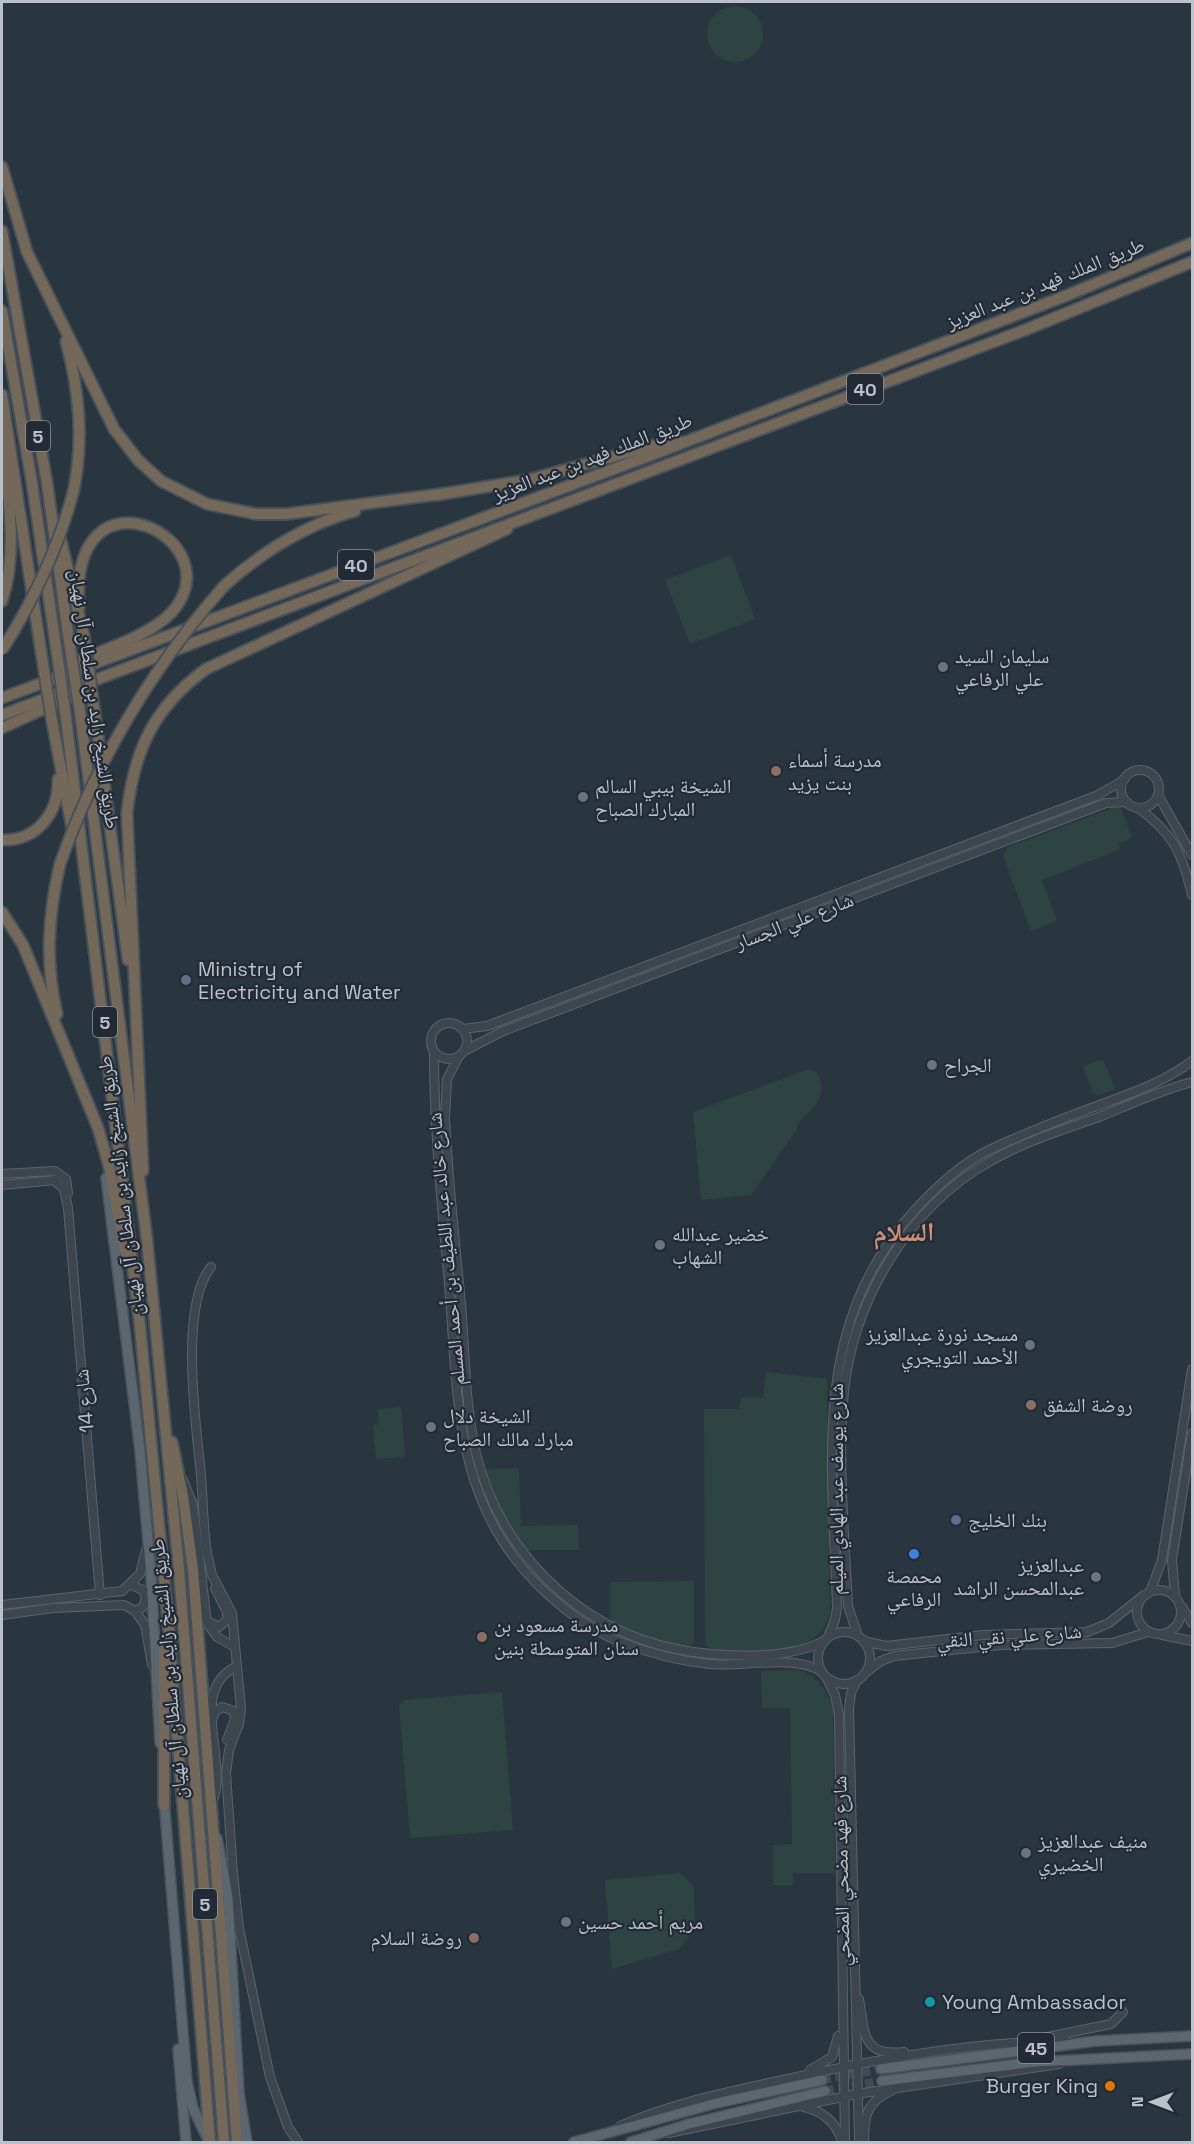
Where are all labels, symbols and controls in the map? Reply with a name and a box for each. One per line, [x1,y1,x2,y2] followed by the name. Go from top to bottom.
[941,231,1148,335] street label: طريق الملك فهد بن عبد العزيز
[847,374,883,404] road number: 40
[487,407,696,507] street label: طريق الملك فهد بن عبد العزيز
[26,421,50,451] road number: 5
[338,550,374,580] road number: 40
[64,568,126,830] street label: طريق الشيخ زايد بن سلطان آل نهيان
[955,643,1049,695] place label: سليمان السيد علي الرفاعي
[936,660,950,674] marker: سليمان السيد علي الرفاعي
[788,747,882,796] place label: مدرسة أسماء بنت يزيد
[769,764,783,778] marker: مدرسة أسماء بنت يزيد
[595,773,732,822] place label: الشيخة بيبي السالم المبارك الصباح
[576,790,590,804] marker: الشيخة بيبي السالم المبارك الصباح
[730,886,858,959] street label: شارع علي الجسار
[198,956,401,1005] place label: Ministry of Electricity and Water
[179,973,193,987] marker: Ministry of Electricity and Water
[93,1007,117,1037] road number: 5
[944,1052,992,1078] place label: الجراح
[91,1054,149,1318] street label: طريق الشيخ زايد بن سلطان آل نهيان
[925,1058,939,1072] marker: الجراح
[421,1111,472,1387] street label: شارع خالد عبد اللطيف بن أحمد المسلم
[874,1215,934,1250] district label: السلام
[672,1221,769,1270] place label: خضير عبدالله الشهاب
[653,1238,667,1252] marker: خضير عبدالله الشهاب
[865,1321,1018,1373] place label: مسجد نورة عبدالعزيز الأحمد التويجري
[1023,1338,1037,1352] marker: مسجد نورة عبدالعزيز الأحمد التويجري
[68,1368,100,1434] street label: شارع 14
[823,1383,852,1595] street label: شارع يوسف عبد الهادي الميلم
[1043,1392,1133,1418] place label: روضة الشفق
[1024,1398,1038,1412] marker: روضة الشفق
[443,1403,574,1452] place label: الشيخة دلال مبارك مالك الصباح
[424,1420,438,1434] marker: الشيخة دلال مبارك مالك الصباح
[968,1507,1047,1533] place label: بنك الخليج
[949,1513,963,1527] marker: بنك الخليج
[144,1537,192,1801] street label: طريق الشيخ زايد بن سلطان آل نهيان
[907,1547,921,1561] marker: محمصة الرفاعي
[953,1552,1084,1601] place label: عبدالعزيز عبدالمحسن الراشد
[886,1563,942,1615] place label: محمصة الرفاعي
[1089,1570,1103,1584] marker: عبدالعزيز عبدالمحسن الراشد
[494,1612,639,1661] place label: مدرسة مسعود بن سنان المتوسطة بنين
[936,1618,1083,1657] street label: شارع علي نقي النقي
[475,1630,489,1644] marker: مدرسة مسعود بن سنان المتوسطة بنين
[826,1775,859,1966] street label: شارع فهد مضحي المضحي
[1037,1828,1147,1880] place label: منيف عبدالعزيز الخضيري
[1019,1846,1033,1860] marker: منيف عبدالعزيز الخضيري
[193,1889,217,1919] road number: 5
[578,1909,703,1936] place label: مريم أحمد حسين
[559,1915,573,1929] marker: مريم أحمد حسين
[371,1925,462,1952] place label: روضة السلام
[467,1931,481,1945] marker: روضة السلام
[942,1989,1126,2015] place label: Young Ambassador
[923,1995,937,2009] marker: Young Ambassador
[1018,2033,1054,2063] road number: 45
[1122,2072,1182,2132] north arrow
[986,2073,1098,2099] place label: Burger King
[1103,2079,1117,2093] marker: Burger King
[1127,2097,1148,2107] text: N

